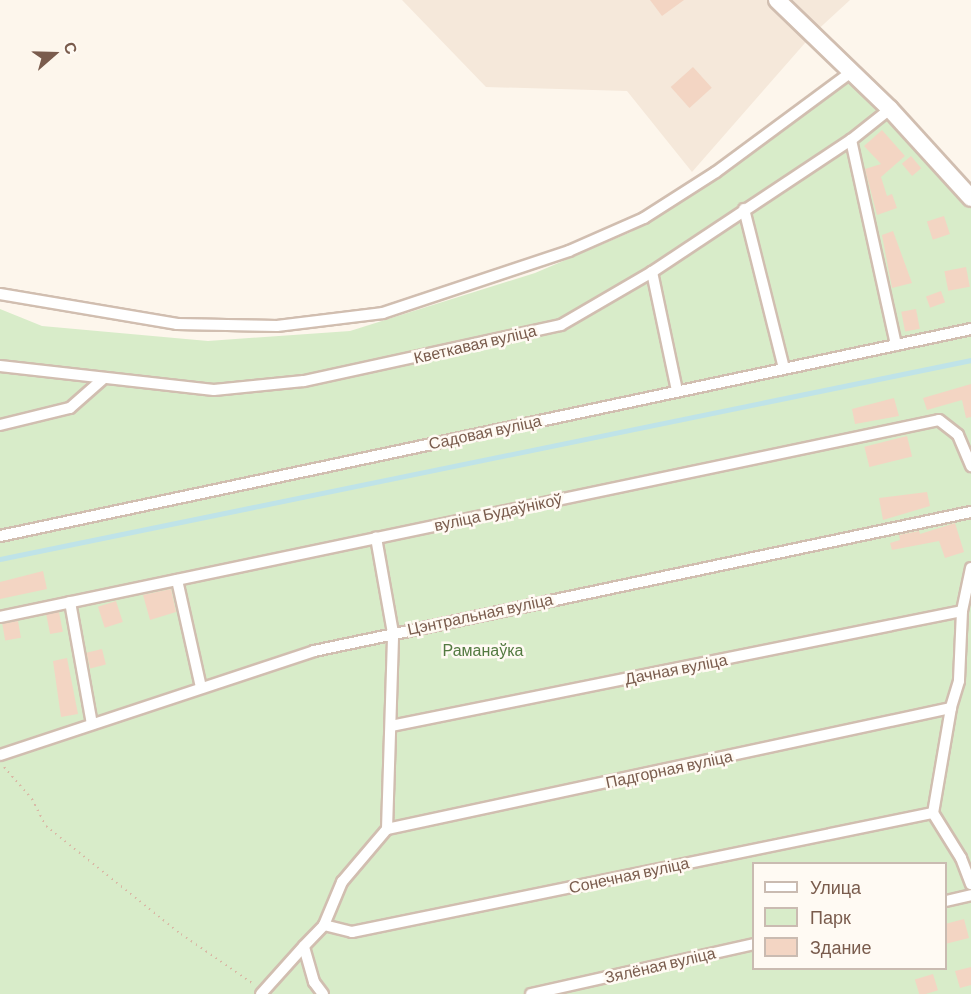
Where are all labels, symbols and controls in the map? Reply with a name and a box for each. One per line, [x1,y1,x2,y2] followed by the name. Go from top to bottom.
[24,24,84,84] north arrow
[60,39,82,56] text: С
[412,321,538,367] street label: Кветкавая вуліца
[427,411,543,453] street label: Садовая вуліца
[432,489,564,535] street label: вуліца Будаўнікоў
[406,589,554,639] street label: Цэнтральная вуліца
[443,640,523,660] park label: Раманаўка
[623,650,729,688] street label: Дачная вуліца
[604,746,734,792] street label: Падгорная вуліца
[567,853,691,897] street label: Сонечная вуліца
[752,862,947,970] legend
[810,876,861,898] text: Улица
[810,906,851,928] text: Парк
[810,936,871,958] text: Здание
[603,943,717,987] street label: Зялёная вуліца

